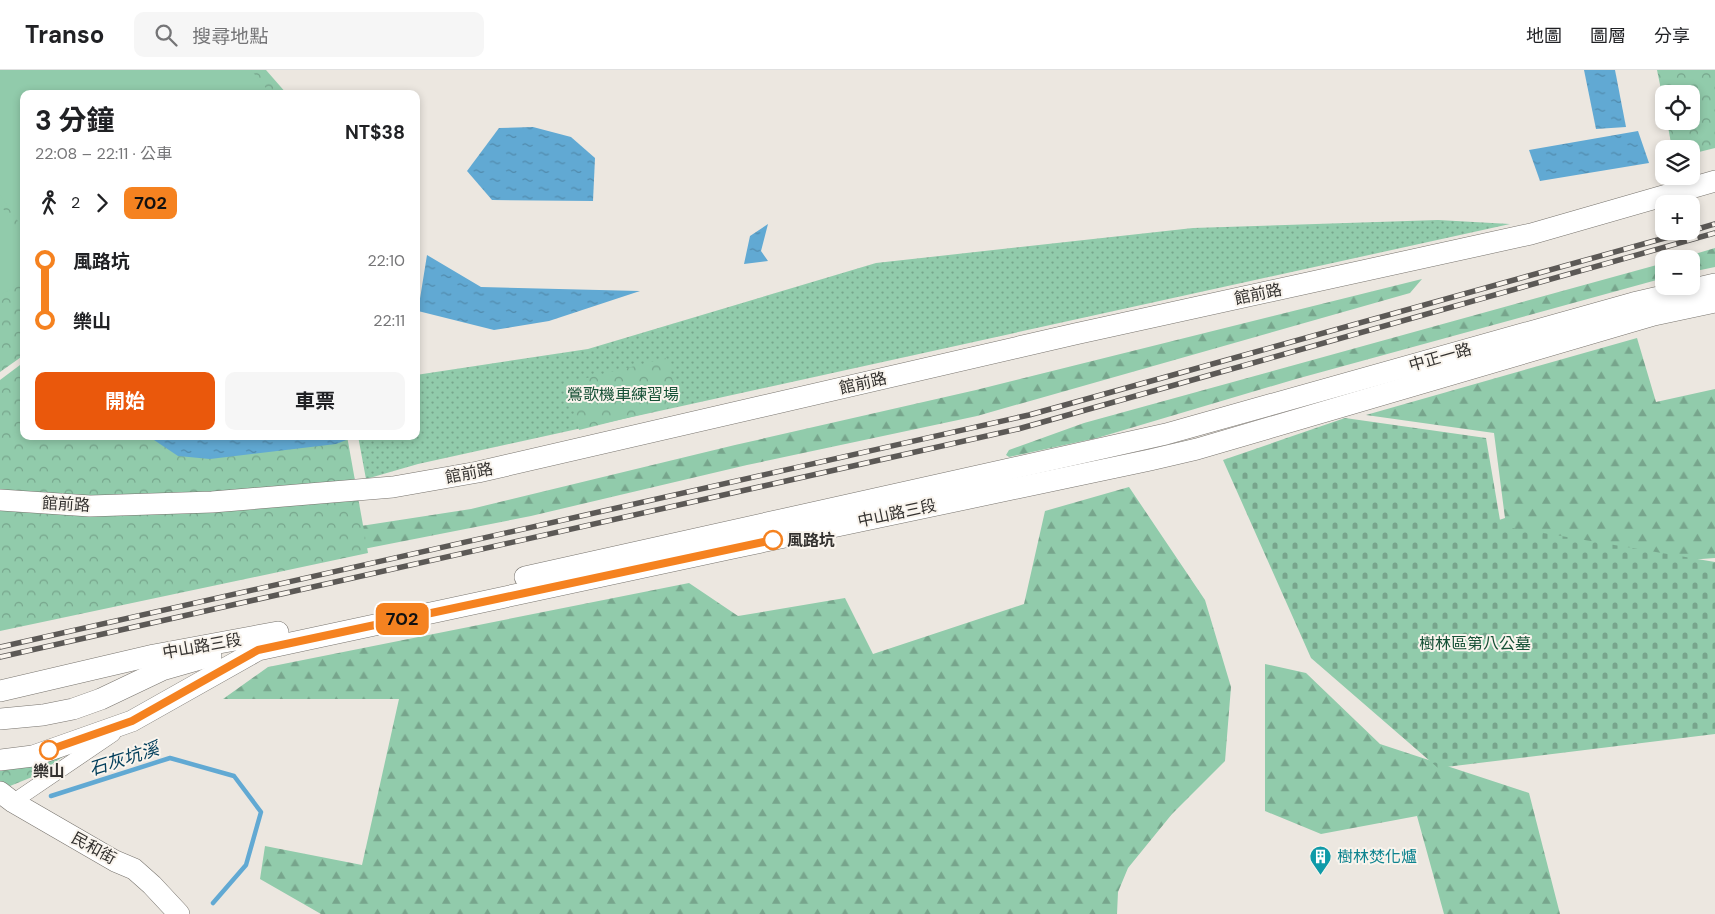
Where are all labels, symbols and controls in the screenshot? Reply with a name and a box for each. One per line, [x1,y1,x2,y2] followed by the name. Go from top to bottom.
[134,12,484,57] search box
[25,19,104,50] text: Transo
[152,21,180,49] icon: search
[192,24,268,49] text: 搜尋地點
[1526,24,1562,48] text: 地圖
[1590,24,1626,48] text: 圖層
[1654,24,1690,48] text: 分享
[1655,85,1700,295] map controls
[1655,85,1700,130] button: locate
[35,102,114,139] text: 3 分鐘
[345,120,405,145] text: NT$38
[1655,140,1700,185] button: layers
[35,143,172,164] text: 22:08 – 22:11 · 公車
[35,189,63,217] icon: walk
[88,189,116,217] icon: forward
[134,191,167,215] text: 702
[71,192,80,213] text: 2
[1655,195,1700,240] button: +
[73,249,130,274] text: 風路坑
[367,250,405,271] text: 22:10
[1655,250,1700,295] button: −
[1232,279,1284,309] street label: 館前路
[73,309,111,334] text: 樂山
[373,310,405,331] text: 22:11
[1406,338,1474,376] street label: 中正一路
[837,367,889,399] street label: 館前路
[35,372,215,430] button: 開始
[225,372,405,430] button: 車票
[567,384,679,405] park label: 鶯歌機車練習場
[443,458,495,488] street label: 館前路
[41,492,91,516] street label: 館前路
[856,494,938,532] street label: 中山路三段
[763,530,783,550] marker: 風路坑
[787,530,835,551] place label: 風路坑
[373,603,431,635] line badge: 702
[386,607,418,631] text: 702
[161,629,243,663] street label: 中山路三段
[1419,633,1531,654] park label: 樹林區第八公墓
[86,736,165,782] water label: 石灰坑溪
[39,740,59,760] marker: 樂山
[33,761,65,782] place label: 樂山
[68,827,120,869] street label: 民和街
[1309,844,1333,875] building icon: 樹林焚化爐
[1337,846,1417,867] place label: 樹林焚化爐

